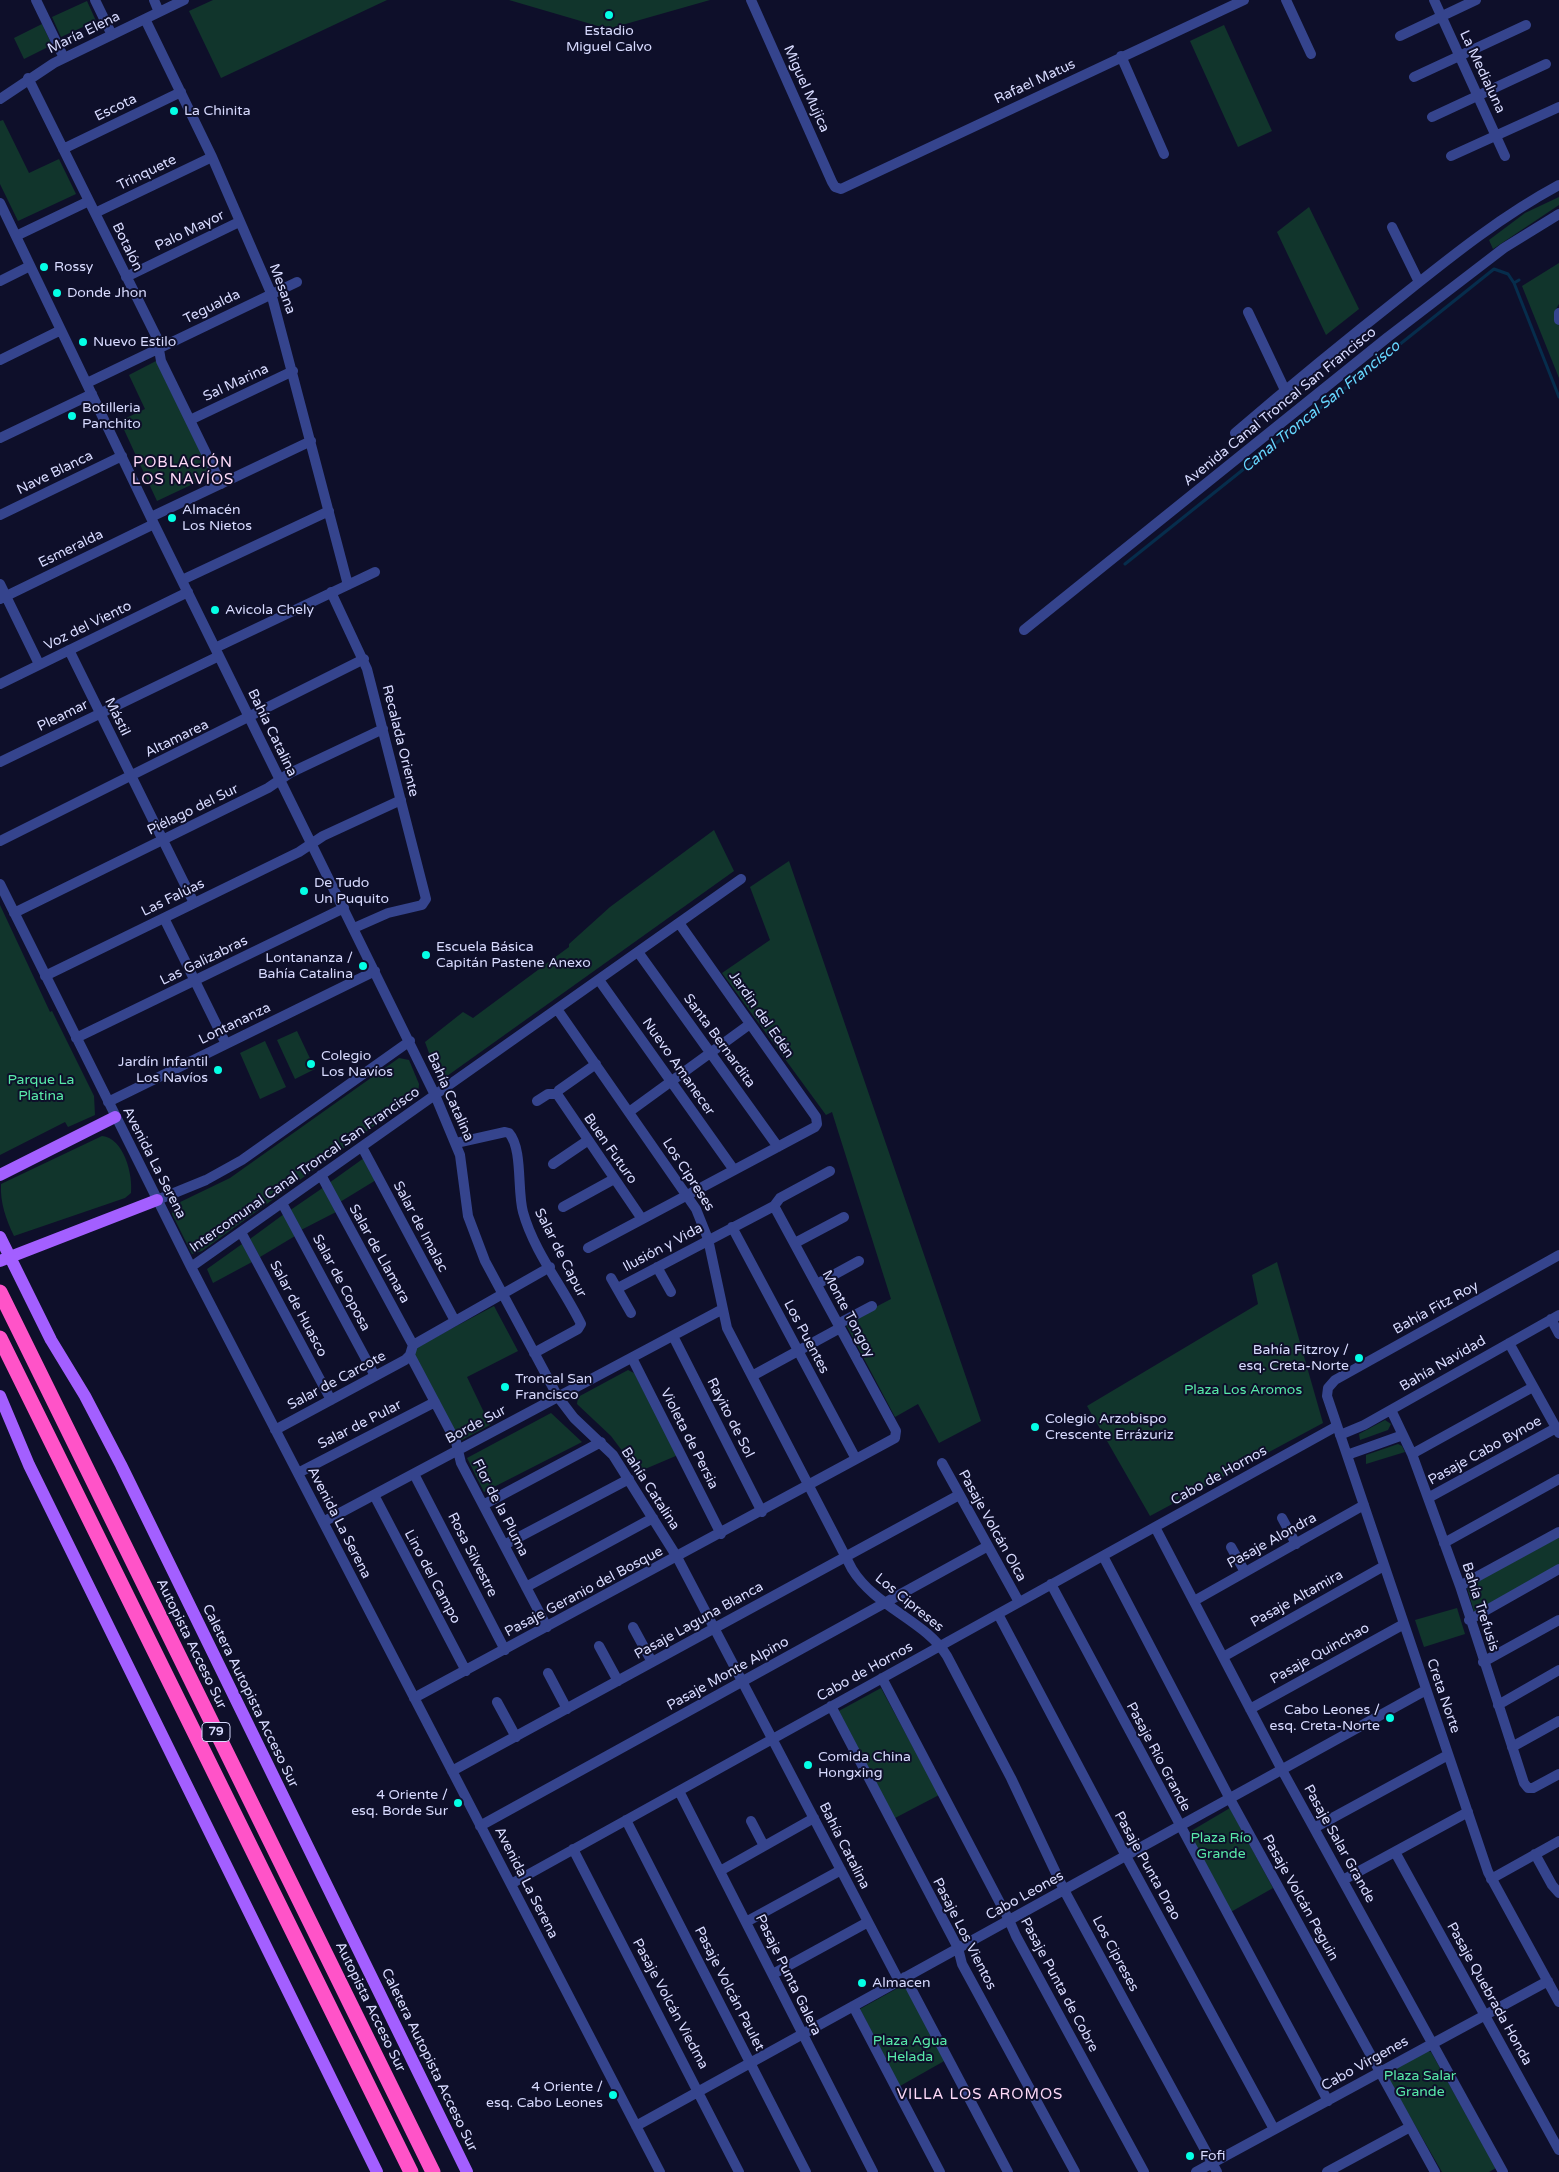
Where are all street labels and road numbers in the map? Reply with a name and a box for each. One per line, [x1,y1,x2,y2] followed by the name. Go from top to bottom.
[45,8,123,58] street label: María Elena
[1455,28,1509,116] street label: La Medialuna
[779,43,833,135] street label: Miguel Mujica
[992,56,1078,108] street label: Rafael Matus
[92,91,140,125] street label: Escota
[115,152,179,194] street label: Trinquete
[153,207,227,255] street label: Palo Mayor
[108,220,146,274] street label: Botalón
[265,262,299,316] street label: Mesana
[181,286,243,328] street label: Tegualda
[1180,324,1380,490] street label: Avenida Canal Troncal San Francisco
[201,361,271,405] street label: Sal Marina
[14,447,96,499] street label: Nave Blanca
[36,526,106,572] street label: Esmeralda
[42,598,134,654] street label: Voz del Viento
[378,683,422,799] street label: Recalada Oriente
[244,687,300,779] street label: Bahía Catalina
[101,695,133,739] street label: Mástil
[35,696,91,736] street label: Pleamar
[142,716,212,762] street label: Altamarea
[145,781,241,839] street label: Piélago del Sur
[139,875,207,921] street label: Las Falúas
[157,933,251,989] street label: Las Galizabras
[725,968,797,1062] street label: Jardin del Edén
[679,991,759,1091] street label: Santa Bernardita
[196,999,274,1049] street label: Lontananza
[638,1015,718,1119] street label: Nuevo Amanecer
[423,1050,477,1144] street label: Bahía Catalina
[187,1084,423,1256] street label: Intercomunal Canal Troncal San Francisco
[119,1104,189,1222] street label: Avenida La Serena
[580,1110,640,1188] street label: Buen Futuro
[658,1135,718,1215] street label: Los Cipreses
[389,1179,451,1275] street label: Salar de Imalac
[345,1202,413,1306] street label: Salar de Llamara
[530,1206,590,1300] street label: Salar de Capur
[620,1220,706,1276] street label: Ilusión y Vida
[308,1232,374,1334] street label: Salar de Coposa
[266,1258,330,1360] street label: Salar de Huasco
[818,1267,878,1361] street label: Monte Tongoy
[1390,1278,1482,1338] street label: Bahía Fitz Roy
[780,1297,832,1377] street label: Los Puentes
[1397,1333,1489,1395] street label: Bahía Navidad
[285,1348,389,1414] street label: Salar de Carcote
[703,1375,757,1461] street label: Rayito de Sol
[656,1386,722,1492] street label: Violeta de Persia
[315,1397,405,1453] street label: Salar de Pular
[443,1402,509,1448] street label: Borde Sur
[1425,1413,1545,1489] street label: Pasaje Cabo Bynoe
[1168,1443,1270,1509] street label: Cabo de Hornos
[617,1445,683,1533] street label: Bahía Catalina
[468,1457,532,1559] street label: Flor de la Pluma
[304,1464,374,1582] street label: Avenida La Serena
[954,1467,1030,1585] street label: Pasaje Volcán Olca
[444,1510,500,1600] street label: Rosa Silvestre
[1224,1510,1320,1572] street label: Pasaje Alondra
[400,1527,464,1627] street label: Lino del Campo
[502,1543,666,1641] street label: Pasaje Geranio del Bosque
[1458,1560,1502,1654] street label: Bahía Trefusis
[1248,1567,1346,1631] street label: Pasaje Altamira
[871,1570,947,1636] street label: Los Cipreses
[152,1576,230,1712] street label: Autopista Acceso Sur
[632,1579,766,1663] street label: Pasaje Laguna Blanca
[198,1602,302,1790] street label: Caletera Autopista Acceso Sur
[1267,1620,1373,1688] street label: Pasaje Quinchao
[664,1633,792,1715] street label: Pasaje Monte Alpino
[814,1639,916,1705] street label: Cabo de Hornos
[1422,1657,1464,1735] street label: Creta Norte
[1122,1699,1194,1815] street label: Pasaje Río Grande
[202,1722,230,1741] road number: 79
[1300,1782,1378,1906] street label: Pasaje Salar Grande
[815,1800,873,1892] street label: Bahía Catalina
[1110,1809,1184,1923] street label: Pasaje Punta Drao
[491,1824,561,1942] street label: Avenida La Serena
[1258,1832,1342,1964] street label: Pasaje Volcán Peguin
[983,1868,1067,1924] street label: Cabo Leones
[929,1875,999,1993] street label: Pasaje Los Vientos
[751,1912,825,2038] street label: Pasaje Punta Galera
[1088,1913,1142,1995] street label: Los Cipreses
[1016,1915,1102,2055] street label: Pasaje Punta de Cobre
[1443,1920,1535,2068] street label: Pasaje Quebrada Honda
[690,1924,768,2054] street label: Pasaje Volcán Paulet
[628,1936,712,2072] street label: Pasaje Volcán Viedma
[331,1939,409,2075] street label: Autopista Acceso Sur
[377,1966,481,2154] street label: Caletera Autopista Acceso Sur
[1319,2033,1411,2095] street label: Cabo Vírgenes

